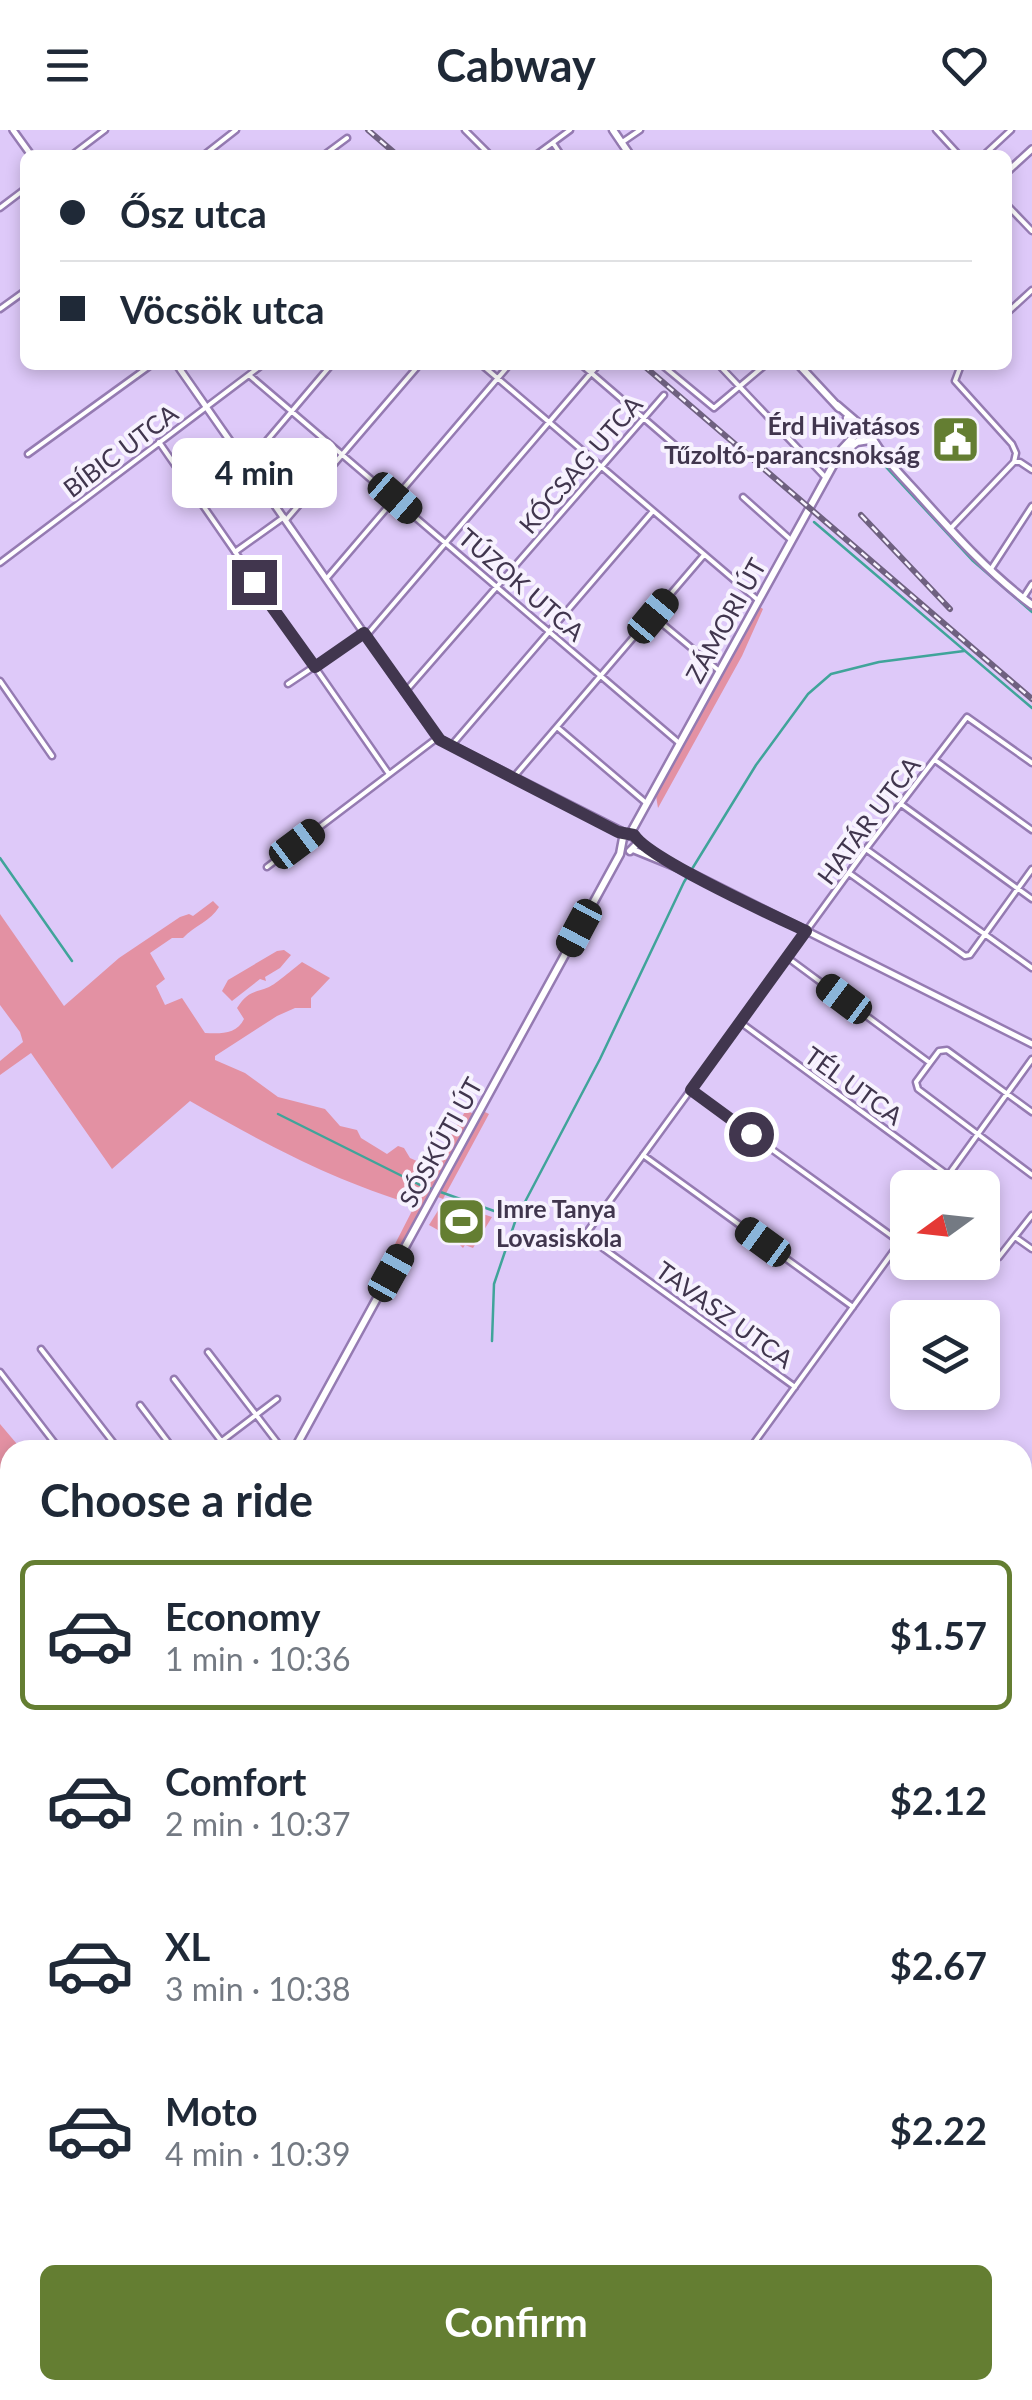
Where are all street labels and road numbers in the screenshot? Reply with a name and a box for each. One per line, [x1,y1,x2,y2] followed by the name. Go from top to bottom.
[512,389,648,539] street label: KÓCSAG UTCA
[57,397,183,503] street label: BÍBIC UTCA
[453,521,591,647] street label: TÚZOK UTCA
[679,552,772,687] street label: ZÁMORI ÚT
[810,750,926,890] street label: HATÁR UTCA
[799,1039,909,1131] street label: TÉL UTCA
[392,1072,488,1212] street label: SÓSKÚTI ÚT
[651,1254,799,1374] street label: TAVASZ UTCA

